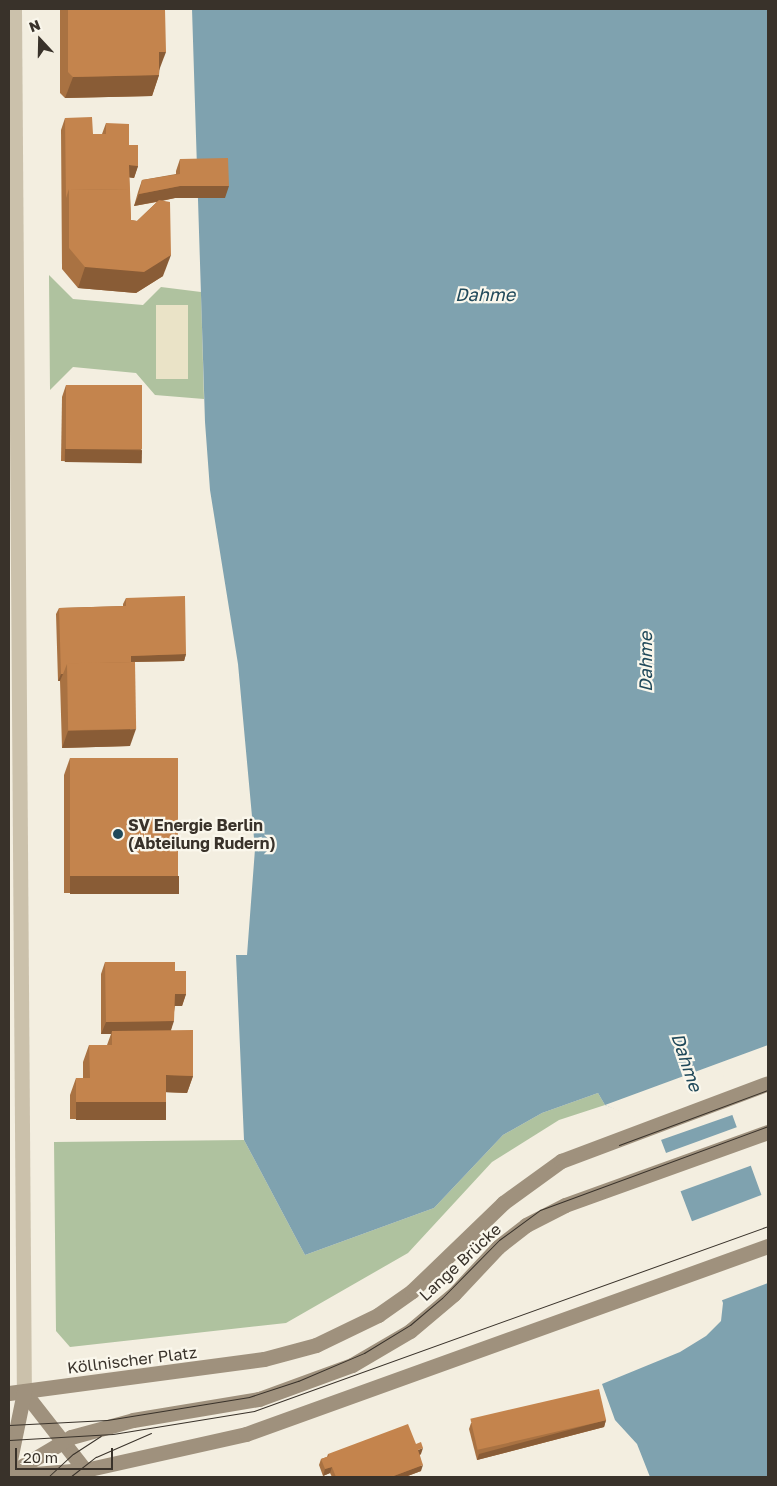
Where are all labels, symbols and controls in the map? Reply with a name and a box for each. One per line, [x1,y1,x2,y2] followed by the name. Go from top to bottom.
[15,15,65,65] north arrow
[26,16,42,35] text: N
[455,283,515,305] water label: Dahme
[634,632,656,692] water label: Dahme
[128,815,275,853] place label: SV Energie Berlin (Abteilung Rudern)
[112,828,124,840] marker: SV Energie Berlin (Abteilung Rudern)
[667,1030,707,1094] water label: Dahme
[415,1219,505,1305] street label: Lange Brücke
[66,1343,198,1377] street label: Köllnischer Platz
[18,1438,115,1470] scale bar
[23,1448,58,1466] text: 20 m

